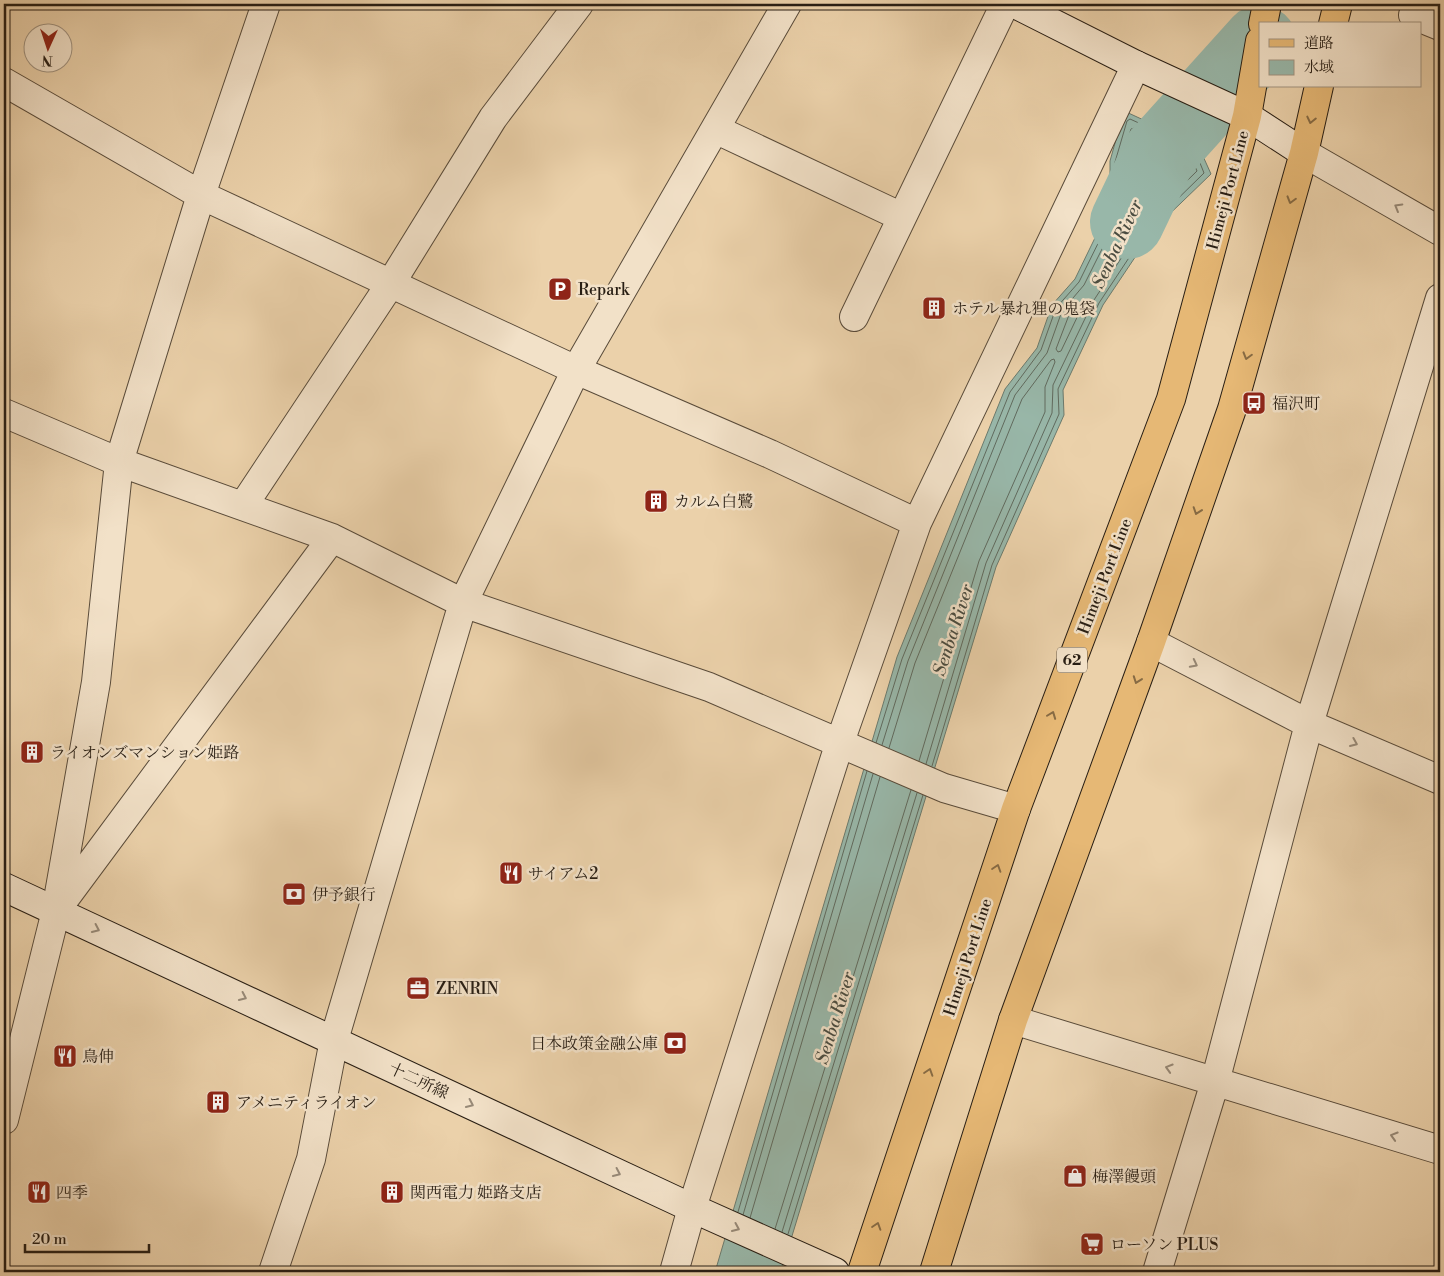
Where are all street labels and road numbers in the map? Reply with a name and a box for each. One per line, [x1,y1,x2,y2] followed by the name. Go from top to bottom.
[1202,128,1254,252] street label: Himeji Port Line
[1074,515,1136,637] street label: Himeji Port Line
[1057,648,1087,672] road number: 62
[939,896,996,1019] street label: Himeji Port Line
[385,1058,452,1103] street label: 十二所線

